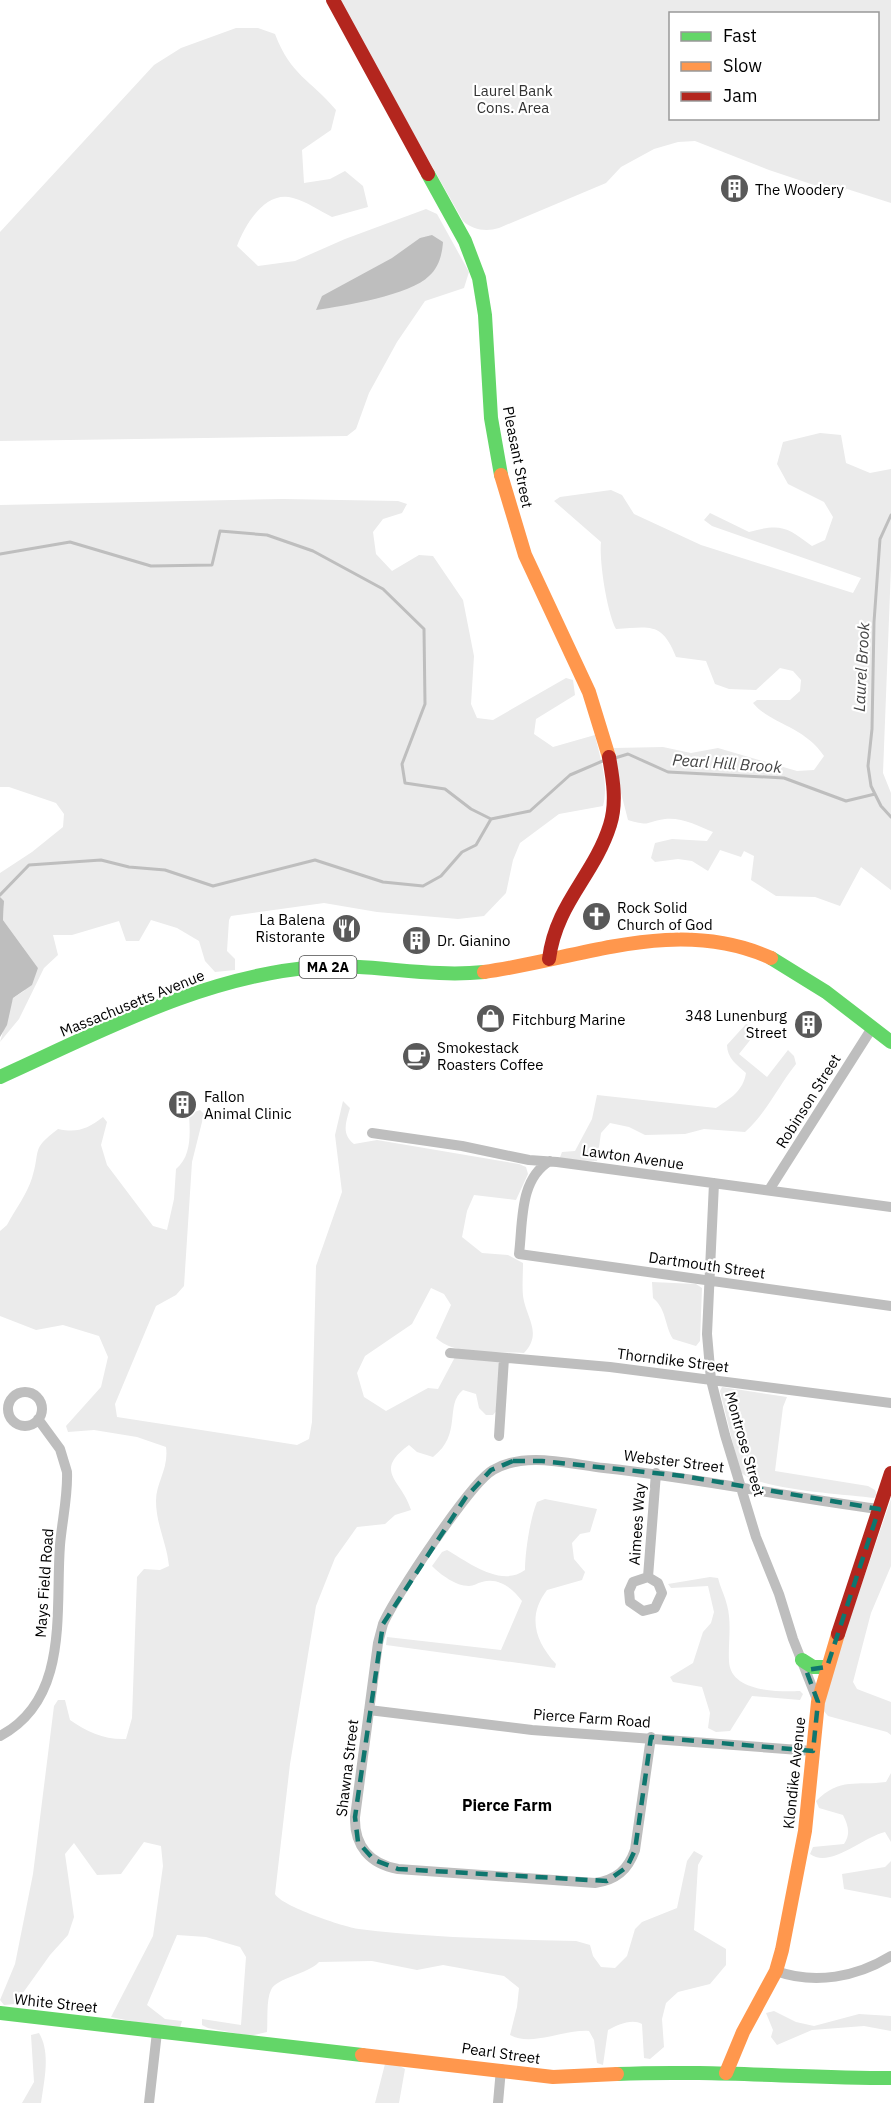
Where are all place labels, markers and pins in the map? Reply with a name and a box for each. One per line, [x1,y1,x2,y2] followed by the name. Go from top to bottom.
[718,173,750,205] building icon: The Woodery
[755,180,844,199] place label: The Woodery
[617,898,713,934] place label: Rock Solid Church of God
[580,900,612,932] church icon: Rock Solid Church of God
[255,910,325,946] place label: La Balena Ristorante
[330,912,362,944] restaurant icon: La Balena Ristorante
[400,924,432,956] building icon: Dr. Gianino
[437,931,510,950] place label: Dr. Gianino
[475,1003,507,1035] shop icon: Fitchburg Marine
[685,1006,787,1042] place label: 348 Lunenburg Street
[792,1008,824,1040] building icon: 348 Lunenburg Street
[512,1010,625,1029] place label: Fitchburg Marine
[437,1038,544,1074] place label: Smokestack Roasters Coffee
[400,1040,432,1072] cafe icon: Smokestack Roasters Coffee
[204,1087,292,1123] place label: Fallon Animal Clinic
[167,1089,199,1121] building icon: Fallon Animal Clinic

